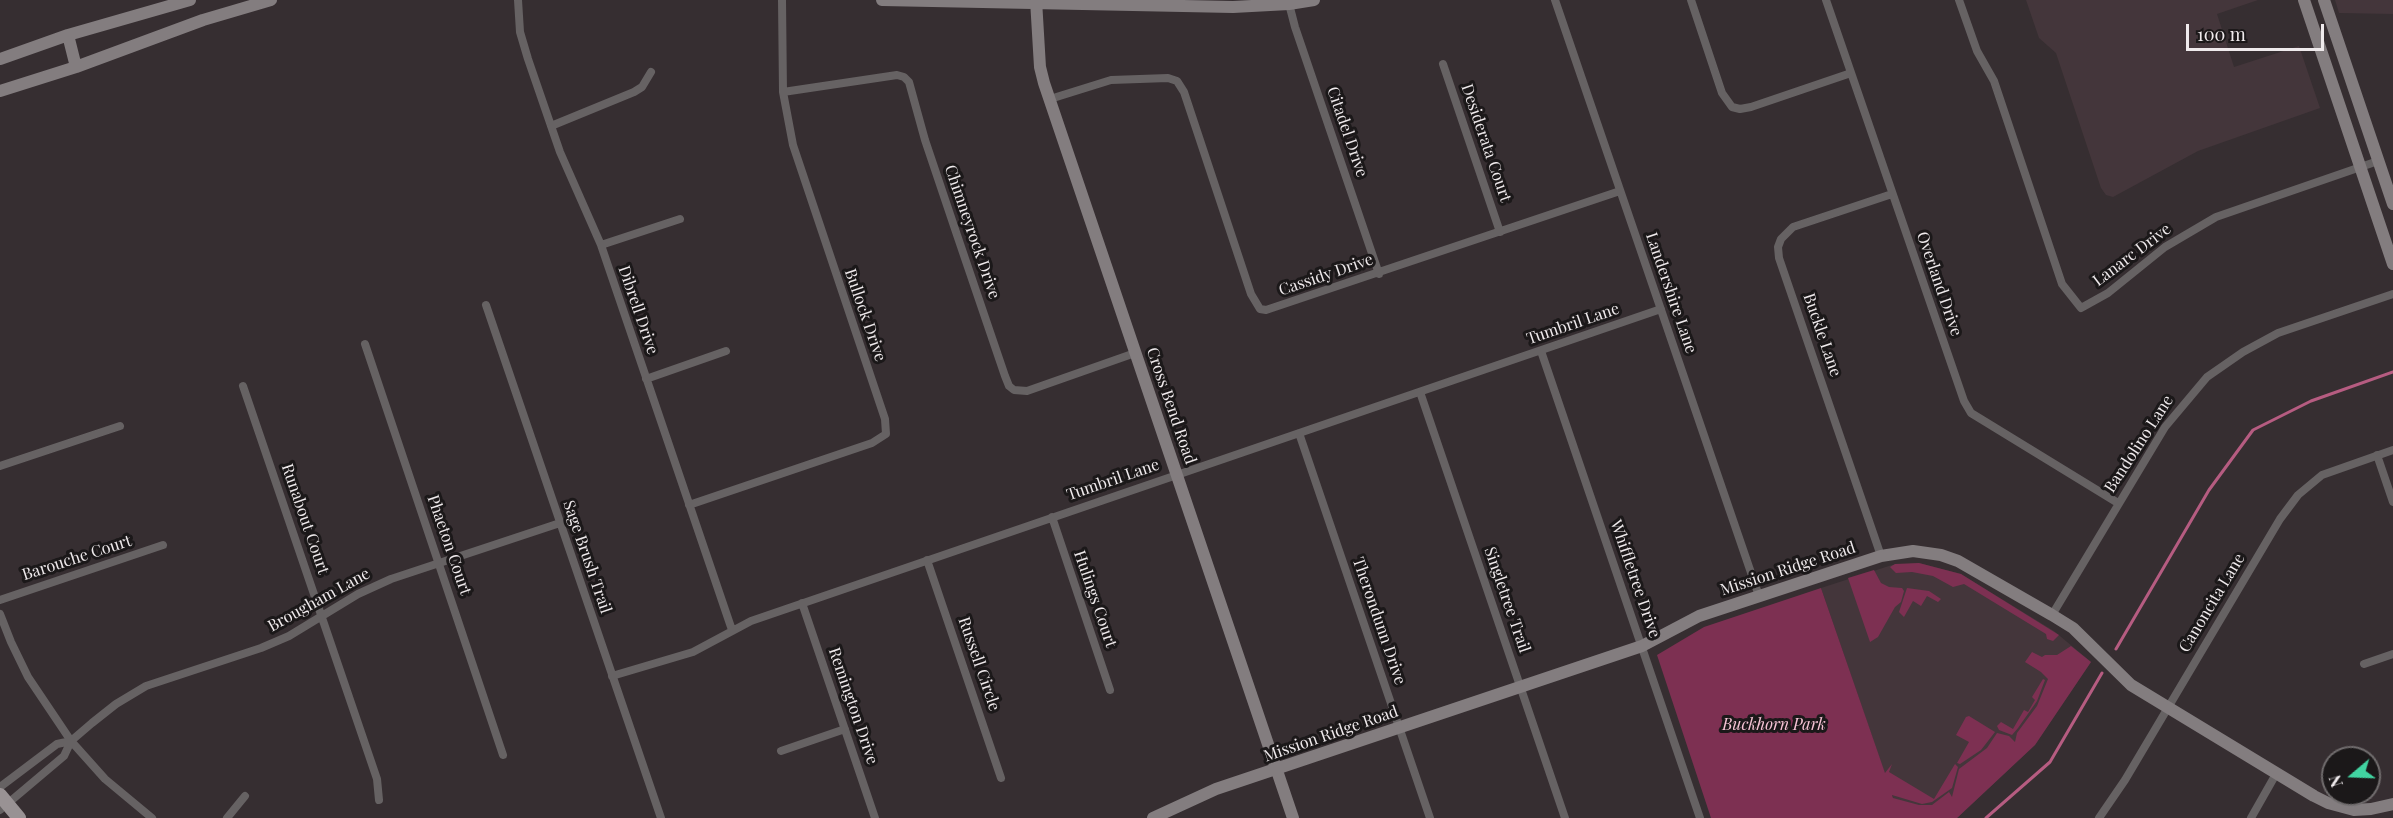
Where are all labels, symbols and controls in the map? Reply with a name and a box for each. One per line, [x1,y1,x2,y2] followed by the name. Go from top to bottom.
[2189,12,2327,50] scale bar
[2197,22,2246,46] text: 100 m
[1457,82,1515,204] street label: Desiderata Court
[1323,84,1371,180] street label: Citadel Drive
[940,163,1004,301] street label: Chimneyrock Drive
[2089,219,2175,291] street label: Lanarc Drive
[1912,229,1966,339] street label: Overland Drive
[1641,230,1701,356] street label: Landershire Lane
[1276,250,1376,300] street label: Cassidy Drive
[614,263,662,357] street label: Dibrell Drive
[840,266,890,364] street label: Bullock Drive
[1799,291,1845,379] street label: Buckle Lane
[1524,299,1622,349] street label: Tumbril Lane
[1142,345,1200,467] street label: Cross Bend Road
[2100,392,2178,496] street label: Bandolino Lane
[1064,455,1162,505] street label: Tumbril Lane
[277,461,333,577] street label: Runabout Court
[423,492,475,598] street label: Phaeton Court
[559,498,615,616] street label: Sage Brush Trail
[1606,518,1664,640] street label: Whiffletree Drive
[20,531,134,585] street label: Barouche Court
[1718,538,1858,600] street label: Mission Ridge Road
[1480,545,1534,655] street label: Singletree Trail
[1069,548,1121,650] street label: Hulings Court
[2175,550,2249,656] street label: Canoncita Lane
[1348,555,1410,687] street label: Therondunn Drive
[265,564,373,636] street label: Brougham Lane
[954,615,1004,713] street label: Russell Circle
[824,645,882,767] street label: Remington Drive
[1261,702,1401,766] street label: Mission Ridge Road
[1722,715,1826,735] park label: Buckhorn Park
[2321,746,2381,806] north arrow
[2324,772,2347,790] text: N

